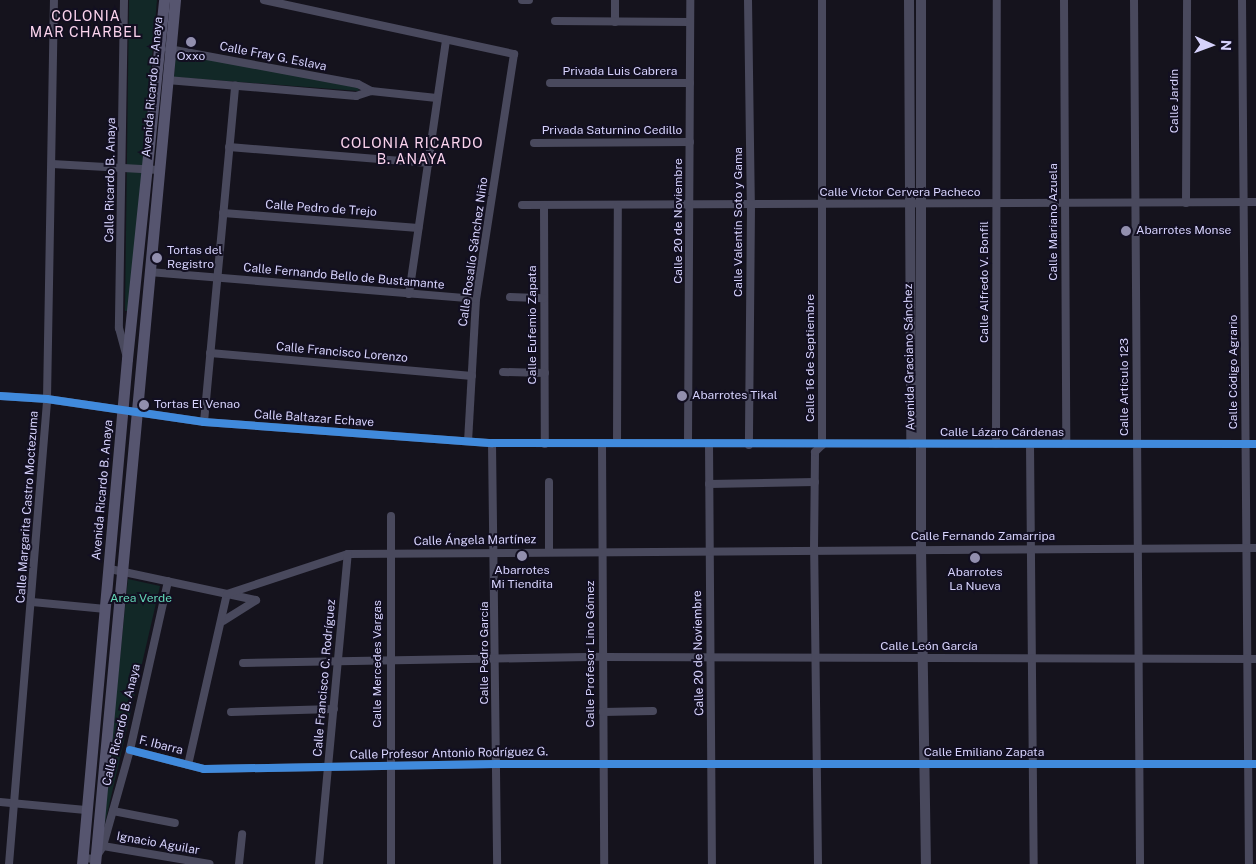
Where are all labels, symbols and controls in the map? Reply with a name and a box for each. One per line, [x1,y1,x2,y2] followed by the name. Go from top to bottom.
[28,8,144,40] district label: COLONIA MAR CHARBEL
[140,16,166,158] street label: Avenida Ricardo B. Anaya
[1186,20,1236,70] north arrow
[185,36,197,48] marker: Oxxo
[218,40,328,74] street label: Calle Fray G. Eslava
[1218,40,1234,51] text: N
[177,50,205,64] place label: Oxxo
[563,65,677,79] street label: Privada Luis Cabrera
[1168,69,1182,133] street label: Calle Jardín
[103,117,119,243] street label: Calle Ricardo B. Anaya
[542,124,682,138] street label: Privada Saturnino Cedillo
[339,135,485,168] district label: COLONIA RICARDO B. ANAYA
[732,147,746,297] street label: Calle Valentín Soto y Gama
[672,158,686,284] street label: Calle 20 de Noviembre
[1047,163,1061,281] street label: Calle Mariano Azuela
[456,176,492,328] street label: Calle Rosalío Sánchez Niño
[819,186,981,200] street label: Calle Víctor Cervera Pacheco
[265,198,377,220] street label: Calle Pedro de Trejo
[978,221,992,343] street label: Calle Alfredo V. Bonfil
[1136,224,1231,238] place label: Abarrotes Monse
[1120,225,1132,237] marker: Abarrotes Monse
[167,244,222,272] place label: Tortas del Registro
[151,252,163,264] marker: Tortas del Registro
[243,261,445,293] street label: Calle Fernando Bello de Bustamante
[526,265,540,385] street label: Calle Eufemio Zapata
[902,283,918,431] street label: Avenida Graciano Sánchez
[804,294,818,422] street label: Calle 16 de Septiembre
[1227,315,1241,429] street label: Calle Código Agrario
[1118,338,1132,436] street label: Calle Artículo 123
[275,340,409,366] street label: Calle Francisco Lorenzo
[692,389,777,403] place label: Abarrotes Tikal
[676,390,688,402] marker: Abarrotes Tikal
[154,398,240,412] place label: Tortas El Venao
[138,399,150,411] marker: Tortas El Venao
[253,408,375,430] street label: Calle Baltazar Echave
[14,410,42,604] street label: Calle Margarita Castro Moctezuma
[90,419,116,561] street label: Avenida Ricardo B. Anaya
[940,426,1064,440] street label: Calle Lázaro Cárdenas
[911,530,1055,544] street label: Calle Fernando Zamarripa
[414,533,536,549] street label: Calle Ángela Martínez
[516,550,528,562] marker: Abarrotes Mi Tiendita
[969,552,981,564] marker: Abarrotes La Nueva
[491,564,553,592] place label: Abarrotes Mi Tiendita
[947,566,1003,594] place label: Abarrotes La Nueva
[584,581,598,727] street label: Calle Profesor Lino Gómez
[691,590,707,716] street label: Calle 20 de Noviembre
[110,592,172,606] park label: Area Verde
[311,599,339,757] street label: Calle Francisco C. Rodríguez
[371,600,385,728] street label: Calle Mercedes Vargas
[478,601,492,705] street label: Calle Pedro García
[880,640,978,654] street label: Calle León García
[100,662,144,788] street label: Calle Ricardo B. Anaya
[137,734,185,758] street label: F. Ibarra
[350,745,548,763] street label: Calle Profesor Antonio Rodríguez G.
[924,746,1044,760] street label: Calle Emiliano Zapata
[115,830,201,858] street label: Ignacio Aguilar

